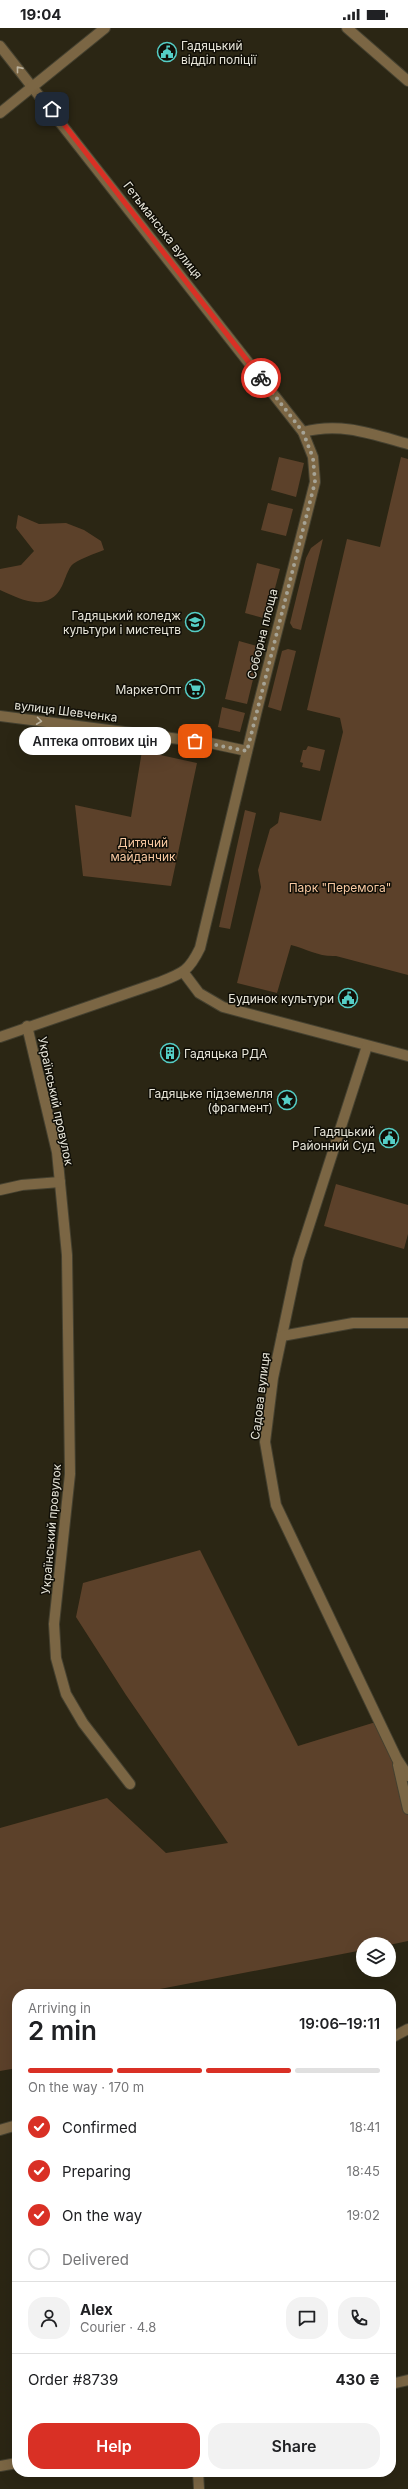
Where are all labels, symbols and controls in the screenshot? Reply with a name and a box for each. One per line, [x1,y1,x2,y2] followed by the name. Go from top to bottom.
[20,5,61,24] text: 19:04
[181,38,258,67] place label: Гадяцький відділ поліції
[156,41,178,63] public building icon: Гадяцький відділ поліції
[17,66,24,73] one-way arrow
[35,92,69,126] pin
[41,98,63,120] icon: home
[120,178,206,282] street label: Гетьманська вулиця
[241,358,281,398] courier
[250,367,272,389] icon: bike
[243,587,281,681] street label: Соборна площа
[63,608,181,637] place label: Гадяцький коледж культури і мистецтв
[184,611,206,633] school or university icon: Гадяцький коледж культури і мистецтв
[184,678,206,700] supermarket icon: МаркетОпт
[115,682,181,697] place label: МаркетОпт
[14,697,118,725] street label: вулиця Шевченка
[36,716,42,725] one-way arrow
[178,724,212,758] pin
[19,727,171,755] callout: Аптека оптових цін
[184,730,206,752] icon: bag
[33,733,157,749] text: Аптека оптових цін
[111,835,176,864] park label: Дитячий майданчик
[289,880,391,895] park label: Парк "Перемога"
[337,987,359,1009] public building icon: Будинок культури
[228,991,334,1006] place label: Будинок культури
[35,1035,77,1167] street label: Український провулок
[159,1042,181,1064] building icon: Гадяцька РДА
[184,1046,267,1061] place label: Гадяцька РДА
[148,1086,273,1115] place label: Гадяцьке підземелля (фрагмент)
[276,1089,298,1111] place icon: Гадяцьке підземелля (фрагмент)
[292,1124,375,1153] place label: Гадяцький Районний Суд
[378,1127,400,1149] public building icon: Гадяцький Районний Суд
[247,1351,273,1441] street label: Садова вулиця
[38,1463,64,1595] street label: Український провулок
[356,1937,396,1977] map controls
[356,1937,396,1977] button: layers
[28,2000,91,2016] text: Arriving in
[299,2014,380,2033] text: 19:06–19:11
[28,2015,97,2046] text: 2 min
[28,2079,144,2095] text: On the way · 170 m
[28,2116,50,2138] icon: check
[62,2118,137,2137] text: Confirmed
[349,2119,380,2135] text: 18:41
[28,2160,50,2182] icon: check
[62,2162,131,2181] text: Preparing
[347,2163,380,2179] text: 18:45
[28,2204,50,2226] icon: check
[62,2206,142,2225] text: On the way
[347,2207,380,2223] text: 19:02
[62,2250,129,2269] text: Delivered
[28,2297,70,2339] button: person
[286,2297,328,2339] button: chat
[338,2297,380,2339] button: phone
[80,2300,113,2319] text: Alex
[80,2319,156,2335] text: Courier · 4.8
[28,2370,118,2389] text: Order #8739
[335,2370,380,2389] text: 430 ₴
[28,2423,200,2469] button: Help
[208,2423,380,2469] button: Share

